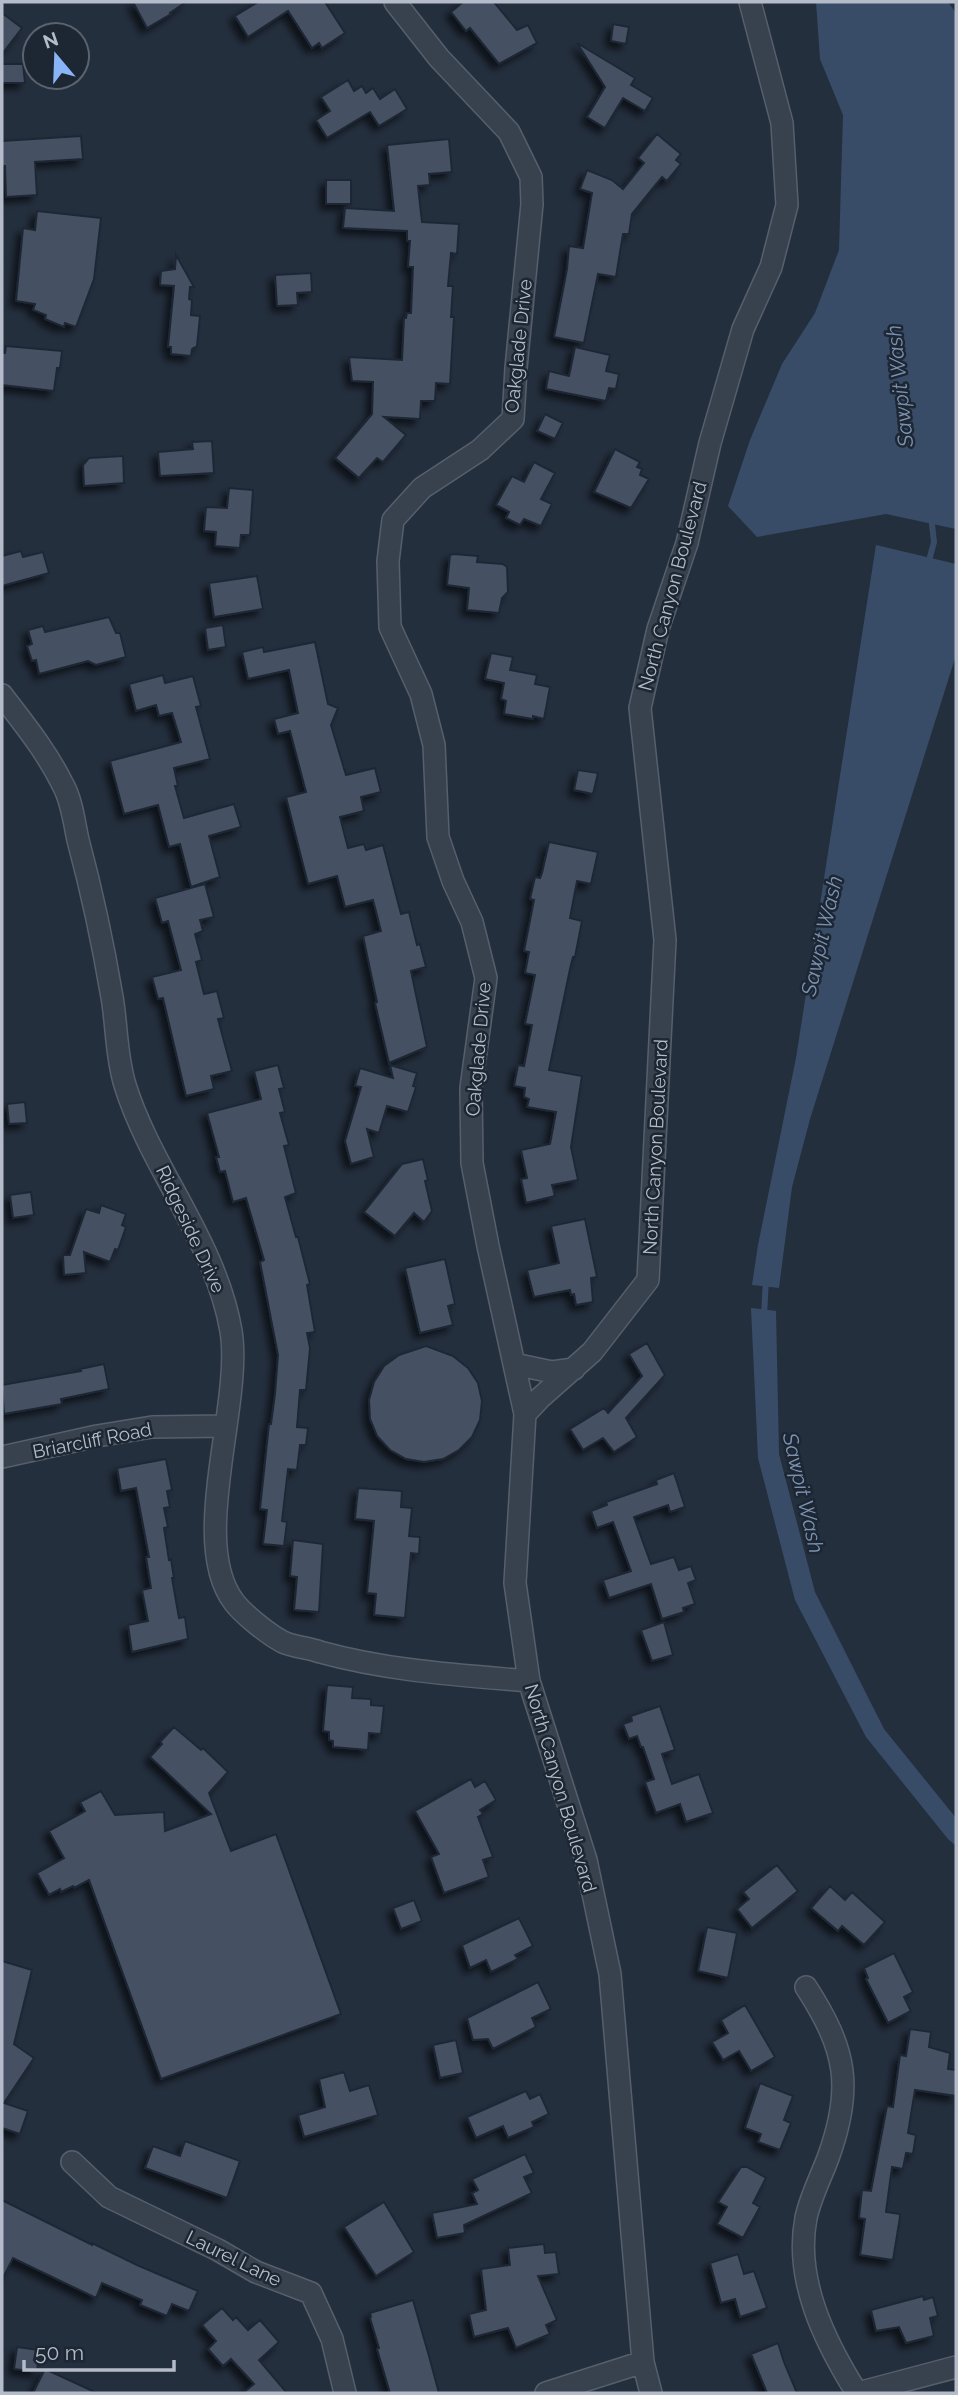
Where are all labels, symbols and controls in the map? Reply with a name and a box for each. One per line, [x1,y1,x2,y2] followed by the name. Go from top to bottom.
[21,21,91,91] north arrow
[40,27,61,53] text: N
[500,278,536,414] street label: Oakglade Drive
[881,324,918,449] water label: Sawpit Wash
[633,479,711,693] street label: North Canyon Boulevard
[795,873,847,999] water label: Sawpit Wash
[461,981,495,1117] street label: Oakglade Drive
[638,1039,672,1255] street label: North Canyon Boulevard
[152,1162,230,1296] street label: Ridgeside Drive
[31,1418,153,1462] street label: Briarcliff Road
[777,1429,829,1555] water label: Sawpit Wash
[521,1681,601,1895] street label: North Canyon Boulevard
[183,2225,285,2291] street label: Laurel Lane
[24,2328,175,2372] scale bar
[35,2340,84,2365] text: 50 m

